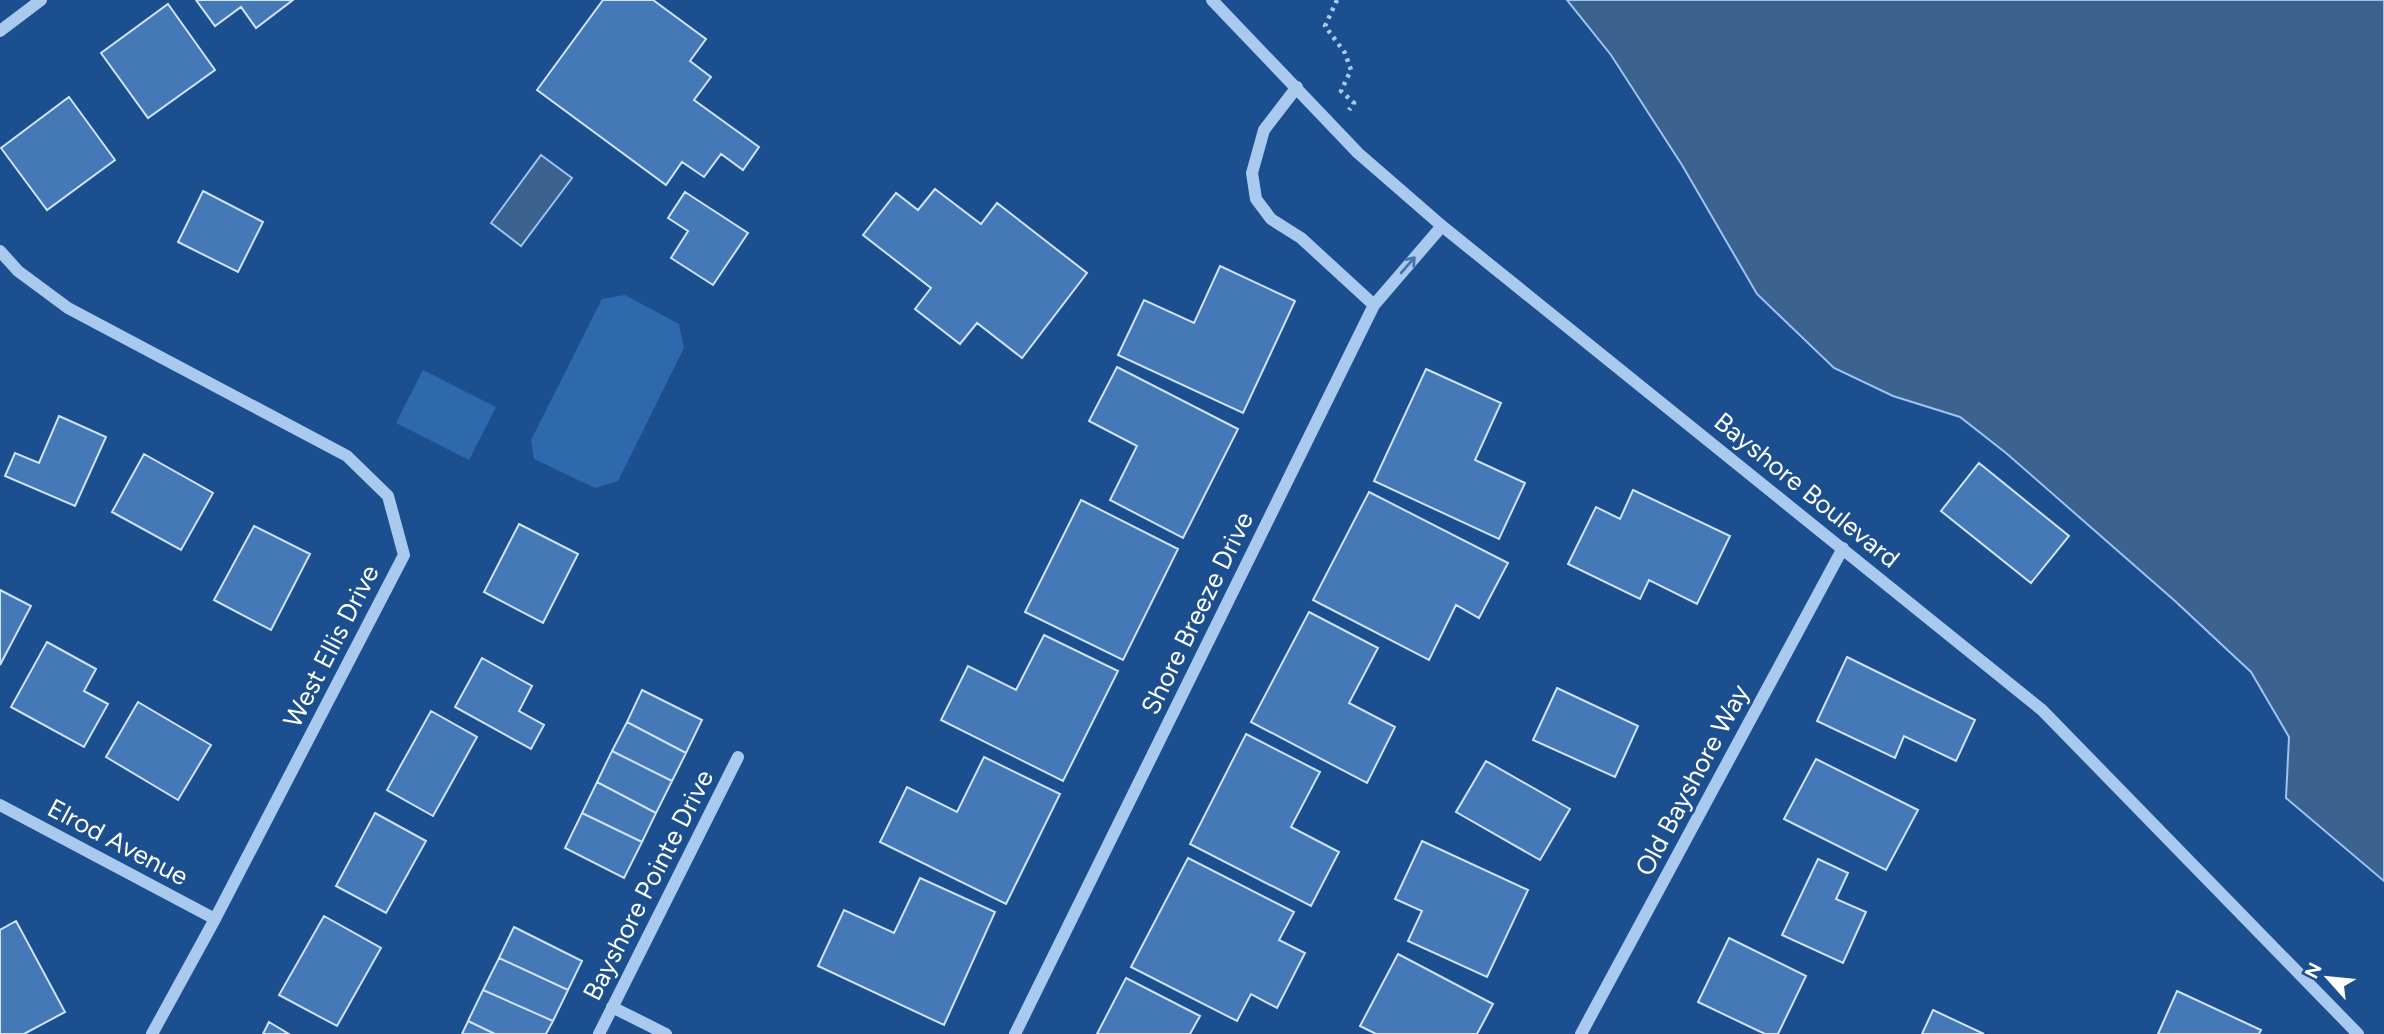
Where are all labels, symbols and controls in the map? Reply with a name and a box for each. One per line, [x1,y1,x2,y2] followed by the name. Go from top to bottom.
[1400,257,1416,275] one-way arrow
[1708,405,1906,575] street label: Bayshore Boulevard
[1134,506,1260,720] street label: Shore Breeze Drive
[276,559,386,733] street label: West Ellis Drive
[1628,679,1756,881] street label: Old Bayshore Way
[576,764,720,1006] street label: Bayshore Pointe Drive
[42,792,194,892] street label: Elrod Avenue
[2293,943,2363,1013] north arrow
[2300,959,2327,982] text: N

